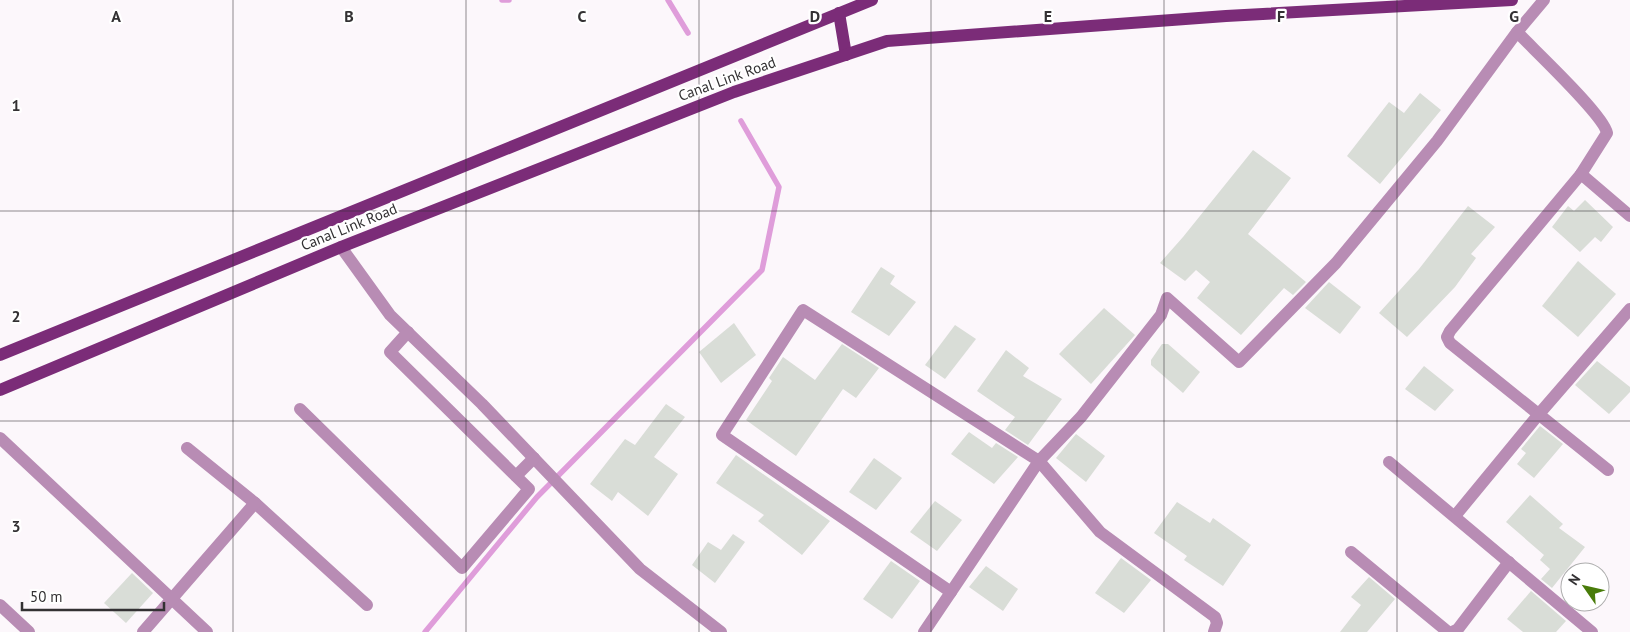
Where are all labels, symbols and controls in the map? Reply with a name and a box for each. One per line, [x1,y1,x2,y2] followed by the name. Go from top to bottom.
[111,6,121,26] text: A
[344,6,354,26] text: B
[578,6,587,26] text: C
[810,6,820,26] text: D
[1044,6,1052,26] text: E
[1277,6,1285,26] text: F
[1509,6,1519,26] text: G
[676,52,778,105] street label: Canal Link Road
[11,95,21,115] text: 1
[298,199,400,254] street label: Canal Link Road
[11,306,21,326] text: 2
[11,516,21,536] text: 3
[1560,562,1610,612] north arrow
[1564,571,1584,589] text: N
[22,580,165,612] scale bar
[30,587,63,606] text: 50 m

